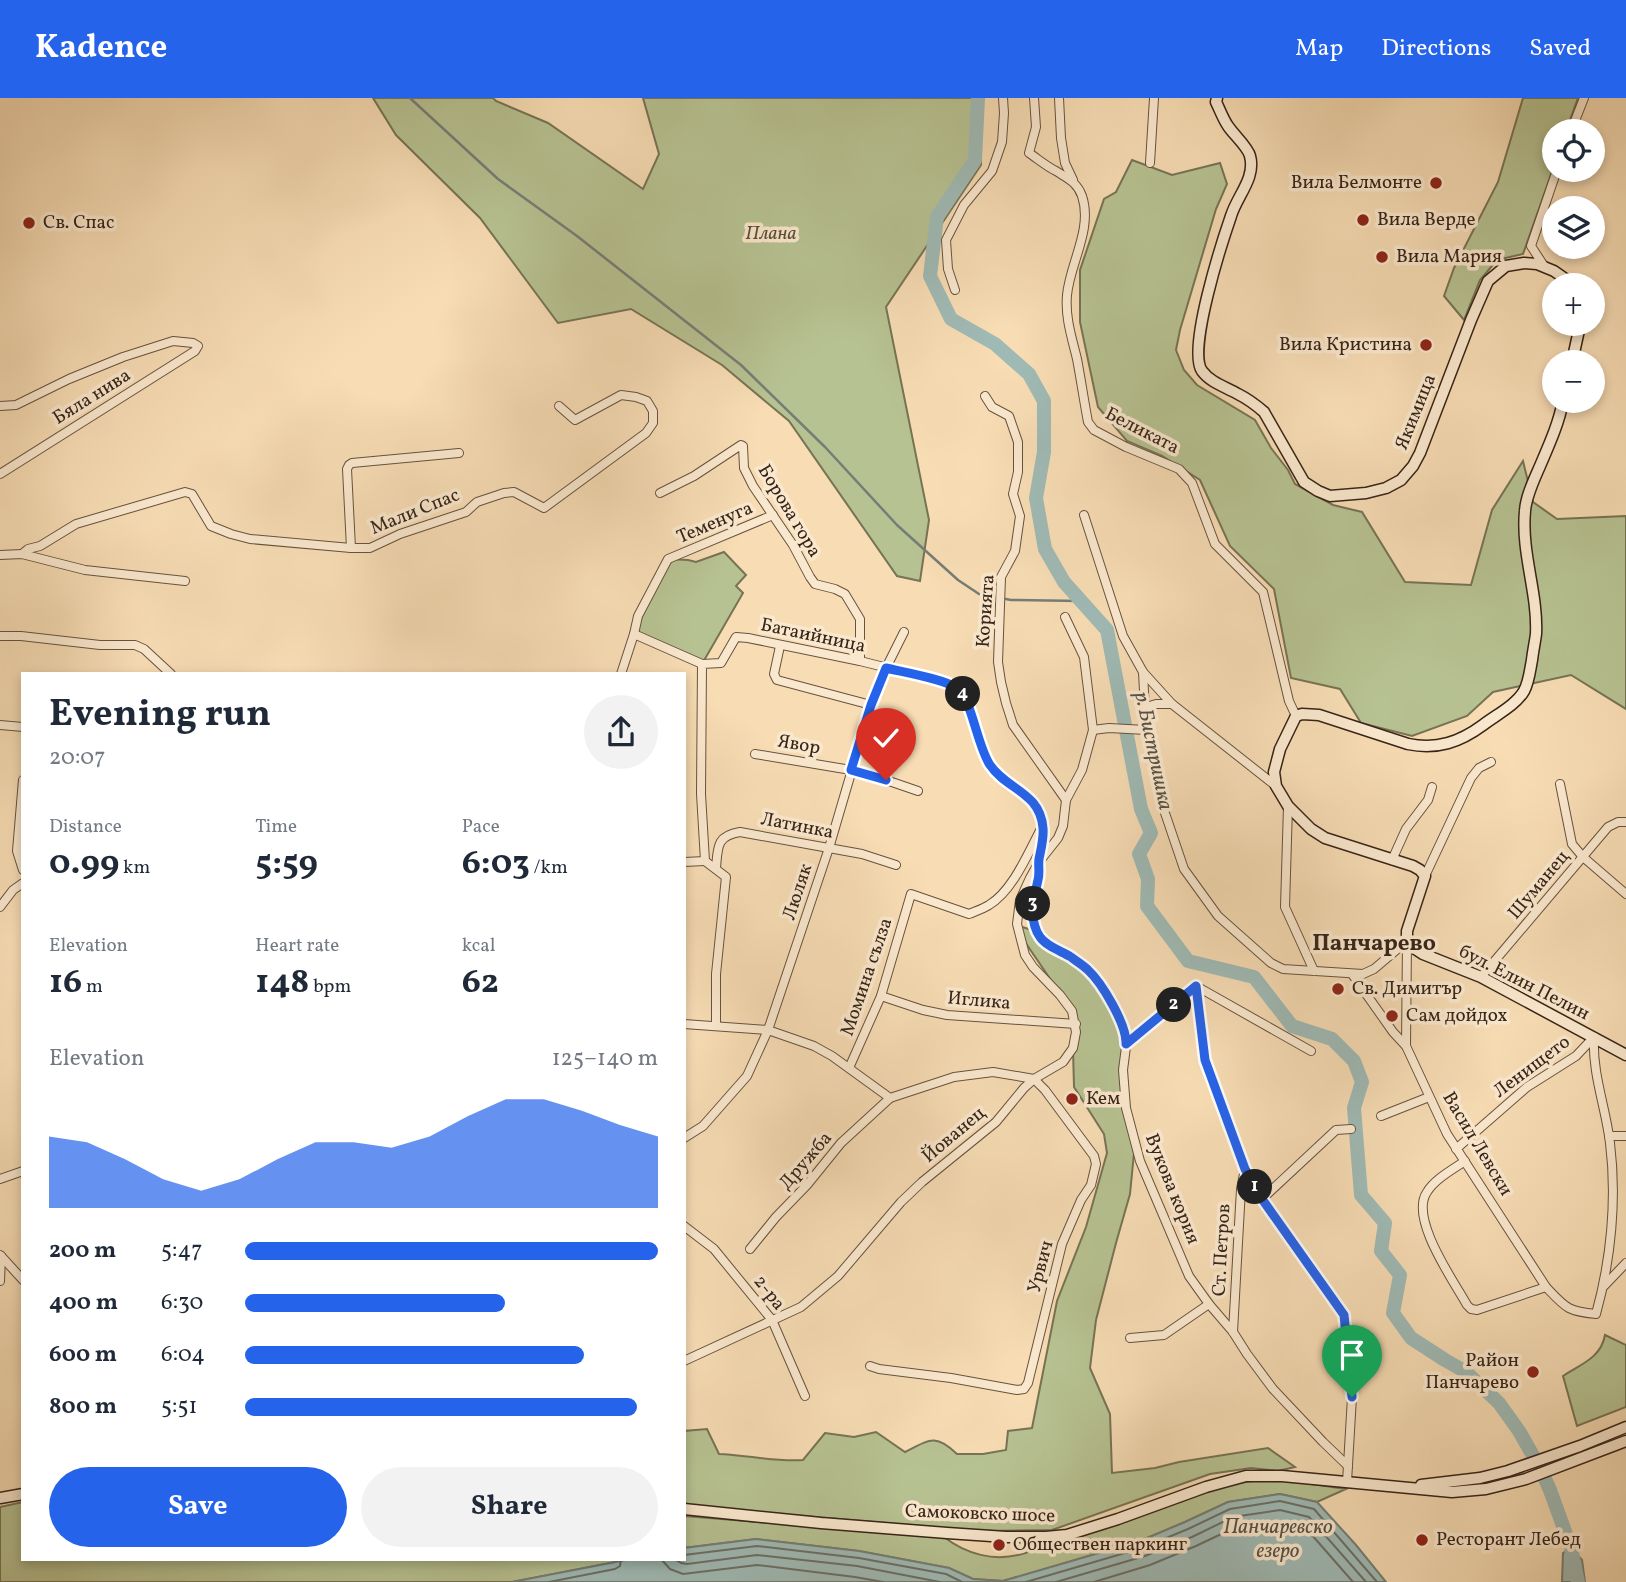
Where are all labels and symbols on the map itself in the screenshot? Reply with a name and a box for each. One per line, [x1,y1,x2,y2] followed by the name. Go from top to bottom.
[1291,170,1422,196] place label: Вила Белмонте
[1428,175,1444,191] marker: Вила Белмонте
[1377,207,1476,233] place label: Вила Верде
[43,210,115,236] place label: Св. Спас
[1355,212,1371,228] marker: Вила Верде
[21,215,37,231] marker: Св. Спас
[746,221,796,247] park label: Плана
[1396,244,1502,270] place label: Вила Мария
[1374,249,1390,265] marker: Вила Мария
[1279,332,1412,358] place label: Вила Кристина
[1418,337,1434,353] marker: Вила Кристина
[48,363,136,431] street label: Бяла нива
[1389,370,1443,454] street label: Якимица
[1100,401,1184,461] street label: Беликата
[751,460,827,562] street label: Борова гора
[366,482,464,542] street label: Мали Спас
[673,495,757,551] street label: Теменуга
[970,573,1002,649] street label: Корията
[758,612,868,660] street label: Батаийница
[946,676,981,712] pin: 4
[1126,689,1180,813] water label: р. Бистришка
[856,708,916,780] pin
[776,728,822,762] street label: Явор
[758,806,836,846] street label: Латинка
[1502,845,1576,925] street label: Шуманец
[777,861,819,923] street label: Люляк
[1016,886,1050,922] pin: 3
[835,914,899,1040] street label: Момина сълза
[1312,928,1436,960] district label: Панчарево
[1454,939,1594,1027] street label: бул. Елин Пелин
[1352,976,1462,1002] place label: Св. Димитър
[1330,981,1346,997] marker: Св. Димитър
[946,985,1012,1017] street label: Иглика
[1156,988,1192,1023] pin: 2
[1406,1003,1508,1029] place label: Сам дойдох
[1384,1008,1400,1024] marker: Сам дойдох
[1488,1030,1576,1104] street label: Ленището
[1086,1086,1120,1112] place label: Кем
[1436,1087,1518,1201] street label: Васил Левски
[1064,1091,1080,1107] marker: Кем
[917,1101,992,1169] street label: Йованец
[773,1126,839,1196] street label: Дружба
[1138,1130,1206,1248] street label: Вукова кория
[1238,1170,1272,1204] pin: 1
[1207,1203,1237,1297] street label: Ст. Петров
[1022,1238,1060,1296] street label: Урвич
[747,1270,791,1316] street label: 2-ра
[1322,1325,1382,1397] pin
[1425,1348,1519,1396] place label: Район Панчарево
[1525,1364,1541,1380] marker: Район Панчарево
[904,1498,1056,1530] street label: Самоковско шосе
[1224,1513,1333,1566] water label: Панчаревско езеро
[1436,1527,1581,1553] place label: Ресторант Лебед
[1013,1532,1188,1558] place label: Обществен паркинг
[1414,1532,1430,1548] marker: Ресторант Лебед
[991,1537,1007,1553] marker: Обществен паркинг

